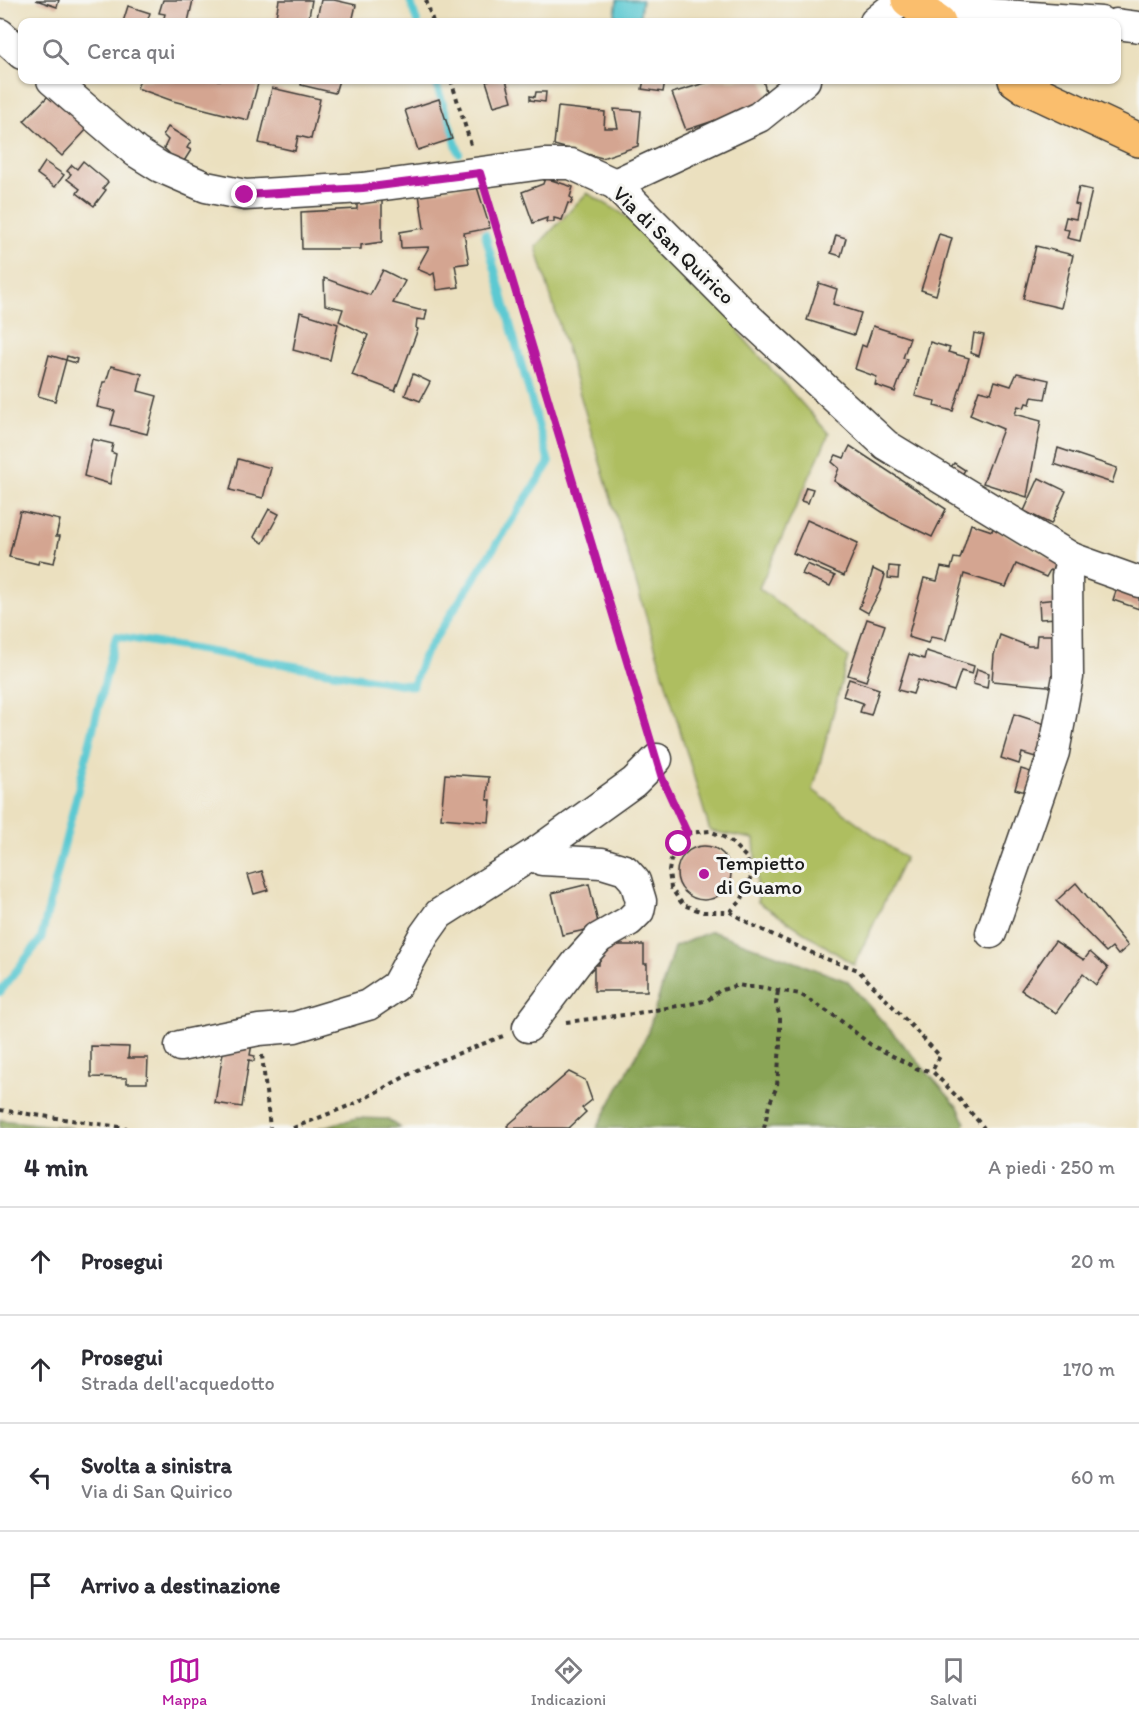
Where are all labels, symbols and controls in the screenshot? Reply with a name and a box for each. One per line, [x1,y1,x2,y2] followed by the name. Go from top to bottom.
[18,18,1121,84] search box
[39,35,72,68] icon: search
[87,38,175,65] text: Cerca qui
[231,181,257,207] route end
[608,181,740,309] street label: Via di San Quirico
[665,830,691,856] route start
[716,850,805,899] place label: Tempietto di Guamo
[697,867,711,881] marker: Tempietto di Guamo
[24,1151,88,1183] text: 4 min
[988,1155,1115,1179] text: A piedi · 250 m
[24,1245,57,1278] icon: ahead
[81,1248,163,1275] text: Prosegui
[1071,1249,1115,1273] text: 20 m
[81,1344,163,1371] text: Prosegui
[24,1353,57,1386] icon: ahead
[1062,1357,1115,1381] text: 170 m
[81,1371,275,1395] text: Strada dell'acquedotto
[81,1452,232,1479] text: Svolta a sinistra
[24,1461,57,1494] icon: left
[1071,1465,1115,1489] text: 60 m
[81,1479,233,1503] text: Via di San Quirico
[24,1569,57,1602] icon: arrive
[81,1572,280,1599] text: Arrivo a destinazione
[162,1654,207,1709] tab: Mappa
[531,1654,606,1709] tab: Indicazioni
[930,1654,977,1709] tab: Salvati

